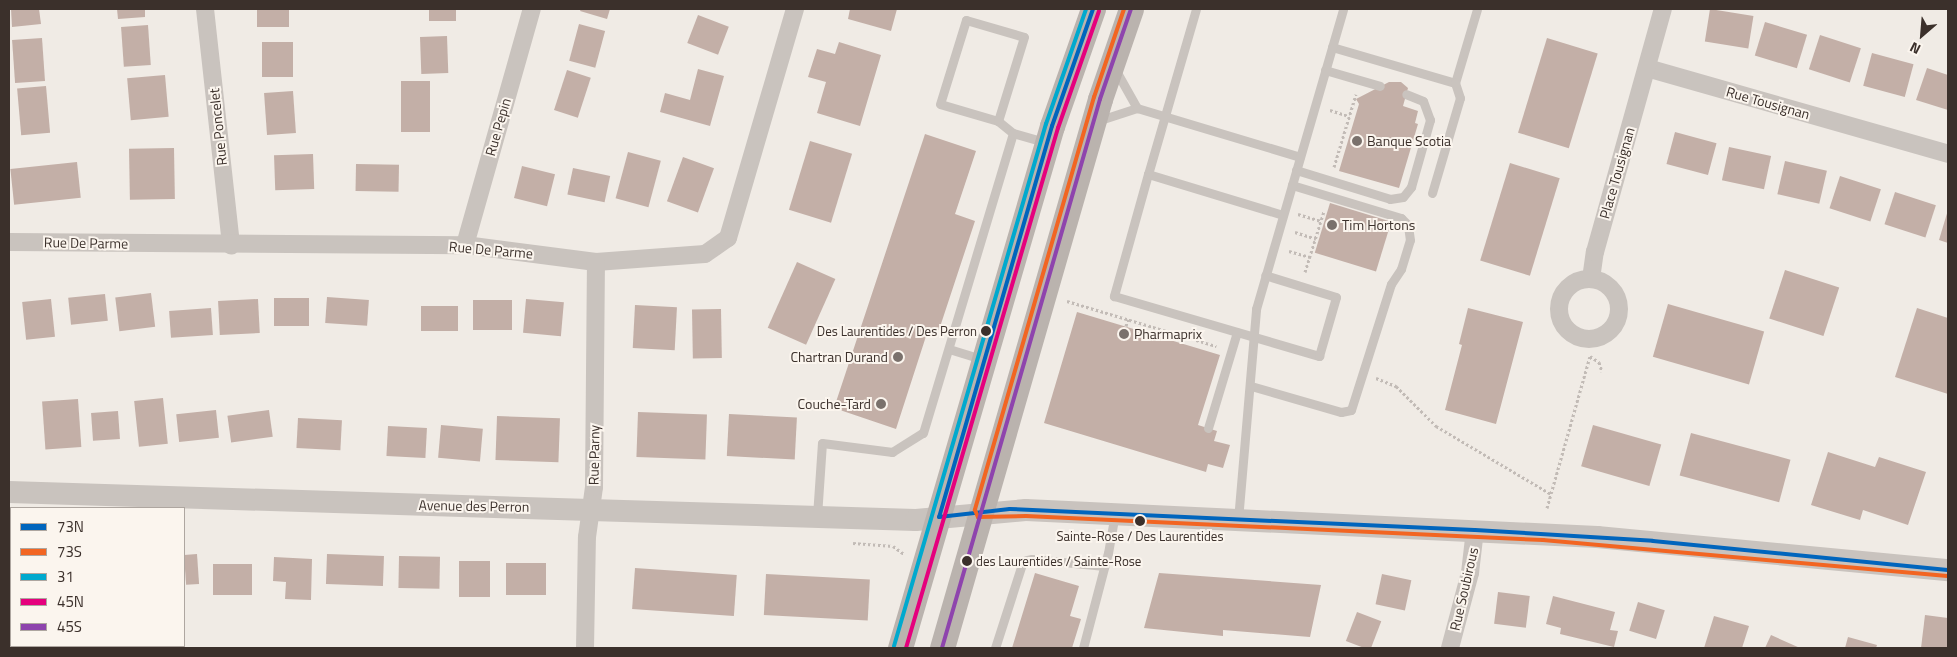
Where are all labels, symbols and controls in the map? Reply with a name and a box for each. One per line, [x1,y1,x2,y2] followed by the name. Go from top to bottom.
[1897,10,1947,60] north arrow
[1906,37,1924,60] text: N
[1724,83,1812,123] street label: Rue Tousignan
[206,88,230,166] street label: Rue Poncelet
[482,96,514,158] street label: Rue Pepin
[1596,125,1638,221] street label: Place Tousignan
[1367,133,1451,149] place label: Banque Scotia
[1351,135,1363,147] marker: Banque Scotia
[1342,217,1415,233] place label: Tim Hortons
[1326,219,1338,231] marker: Tim Hortons
[44,234,128,252] street label: Rue De Parme
[448,238,534,262] street label: Rue De Parme
[817,323,977,339] place label: Des Laurentides / Des Perron
[981,326,991,336] marker: Des Laurentides / Des Perron
[1134,326,1202,342] place label: Pharmaprix
[1118,328,1130,340] marker: Pharmaprix
[790,349,888,365] place label: Chartran Durand
[892,351,904,363] marker: Chartran Durand
[798,396,871,412] place label: Couche-Tard
[875,398,887,410] marker: Couche-Tard
[585,425,603,485] street label: Rue Parny
[419,497,529,515] street label: Avenue des Perron
[10,507,185,647] legend
[57,515,84,538] text: 73N
[1135,516,1145,526] marker: Sainte-Rose / Des Laurentides
[1057,528,1223,544] place label: Sainte-Rose / Des Laurentides
[57,540,82,563] text: 73S
[1446,546,1482,632] street label: Rue Soubirous
[976,553,1141,569] place label: des Laurentides / Sainte-Rose
[962,556,972,566] marker: des Laurentides / Sainte-Rose
[57,565,74,588] text: 31
[57,590,84,613] text: 45N
[57,615,82,638] text: 45S

